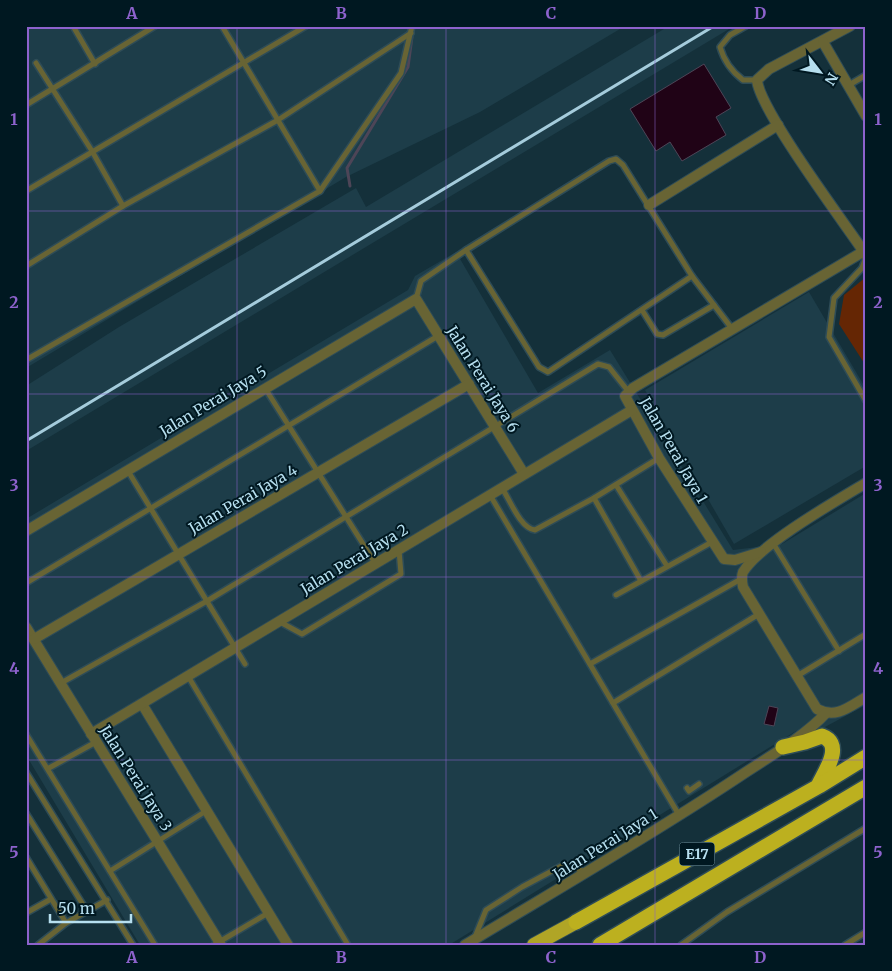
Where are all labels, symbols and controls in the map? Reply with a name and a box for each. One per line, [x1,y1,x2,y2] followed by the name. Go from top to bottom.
[125,3,138,23] text: A
[335,3,347,23] text: B
[546,3,556,23] text: C
[754,3,766,23] text: D
[794,48,844,98] north arrow
[821,69,842,88] text: N
[10,109,18,129] text: 1
[874,109,882,129] text: 1
[9,292,19,312] text: 2
[873,292,883,312] text: 2
[442,321,523,436] street label: Jalan Perai Jaya 6
[155,362,270,441] street label: Jalan Perai Jaya 5
[635,393,712,507] street label: Jalan Perai Jaya 1
[185,460,301,538] street label: Jalan Perai Jaya 4
[9,475,19,495] text: 3
[873,475,883,495] text: 3
[296,519,411,599] street label: Jalan Perai Jaya 2
[9,658,19,678] text: 4
[873,658,883,678] text: 4
[95,721,176,835] street label: Jalan Perai Jaya 3
[548,804,661,884] street label: Jalan Perai Jaya 1
[9,842,19,862] text: 5
[680,842,714,866] road number: E17
[873,842,883,862] text: 5
[50,891,131,923] scale bar
[58,899,95,918] text: 50 m
[125,947,138,967] text: A
[335,947,347,967] text: B
[546,947,556,967] text: C
[754,947,766,967] text: D

